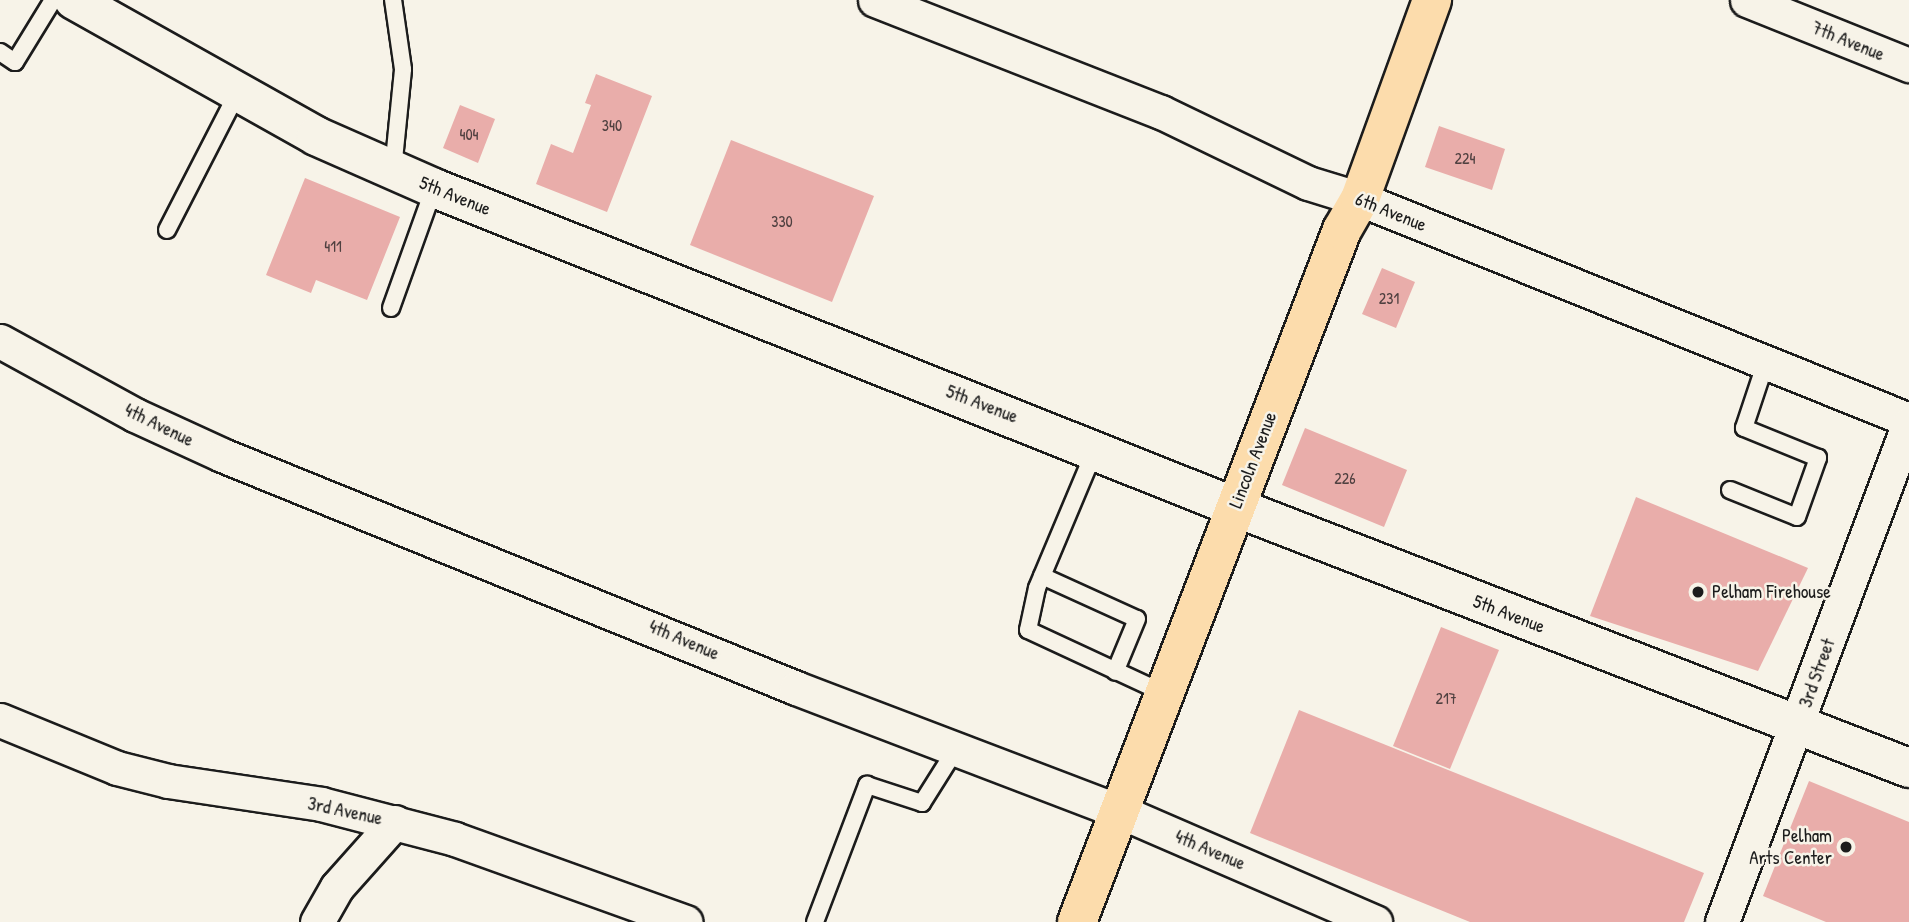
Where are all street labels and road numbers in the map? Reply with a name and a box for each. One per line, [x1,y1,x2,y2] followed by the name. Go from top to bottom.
[1808,16,1888,66] street label: 7th Avenue
[416,171,494,221] street label: 5th Avenue
[1352,187,1430,237] street label: 6th Avenue
[943,380,1021,428] street label: 5th Avenue
[121,398,197,452] street label: 4th Avenue
[1224,409,1282,511] street label: Lincoln Avenue
[1470,590,1548,638] street label: 5th Avenue
[645,615,723,665] street label: 4th Avenue
[1794,635,1840,711] street label: 3rd Street
[306,792,384,830] street label: 3rd Avenue
[1171,825,1249,875] street label: 4th Avenue

